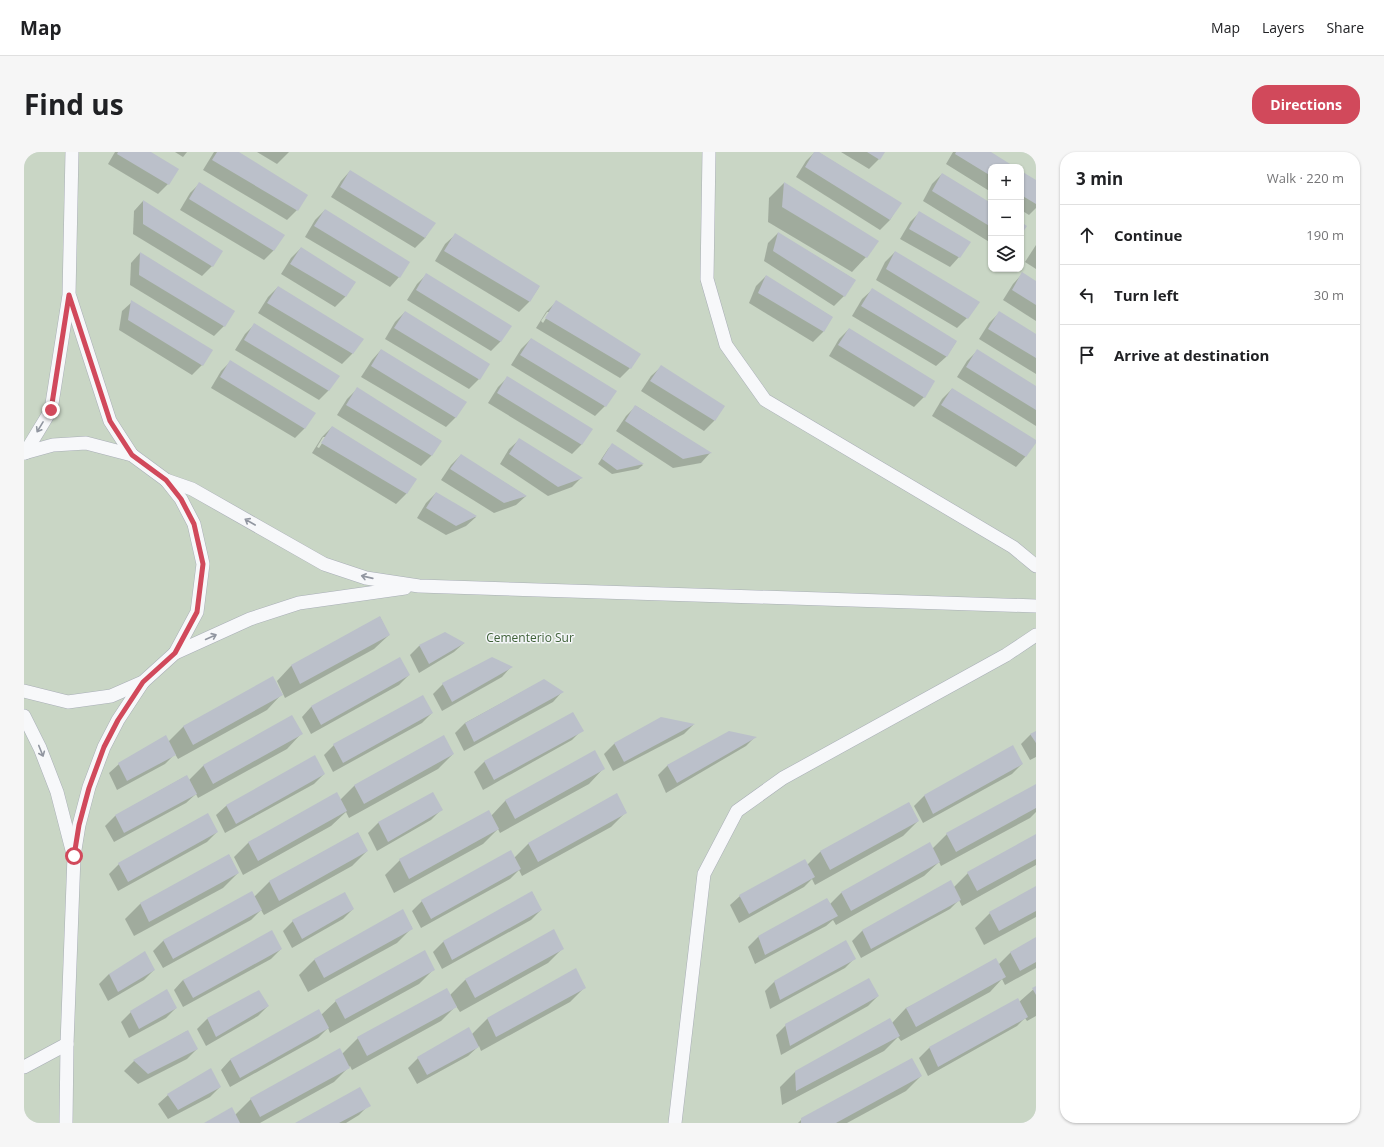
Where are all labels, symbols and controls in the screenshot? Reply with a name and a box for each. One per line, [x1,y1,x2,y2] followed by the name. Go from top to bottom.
[20,15,61,41] text: Map
[1211,18,1240,37] text: Map
[1262,18,1304,37] text: Layers
[1326,18,1364,37] text: Share
[24,85,124,123] text: Find us
[1252,85,1360,124] button: Directions
[988,164,1024,272] map controls
[988,164,1024,200] button: +
[1076,167,1123,190] text: 3 min
[1267,169,1344,187] text: Walk · 220 m
[988,200,1024,236] button: −
[1076,224,1098,246] icon: ahead
[1114,225,1182,245] text: Continue
[1306,226,1344,244] text: 190 m
[988,236,1024,272] button: layers
[1076,284,1098,306] icon: left
[1114,285,1179,305] text: Turn left
[1314,286,1344,304] text: 30 m
[1076,344,1098,366] icon: arrive
[1114,345,1269,365] text: Arrive at destination
[42,401,60,419] route end
[36,421,44,432] one-way arrow
[244,518,256,526] one-way arrow
[361,573,374,581] one-way arrow
[486,629,574,646] park label: Cementerio Sur
[204,633,216,640] one-way arrow
[38,744,45,756] one-way arrow
[65,847,83,865] route start

